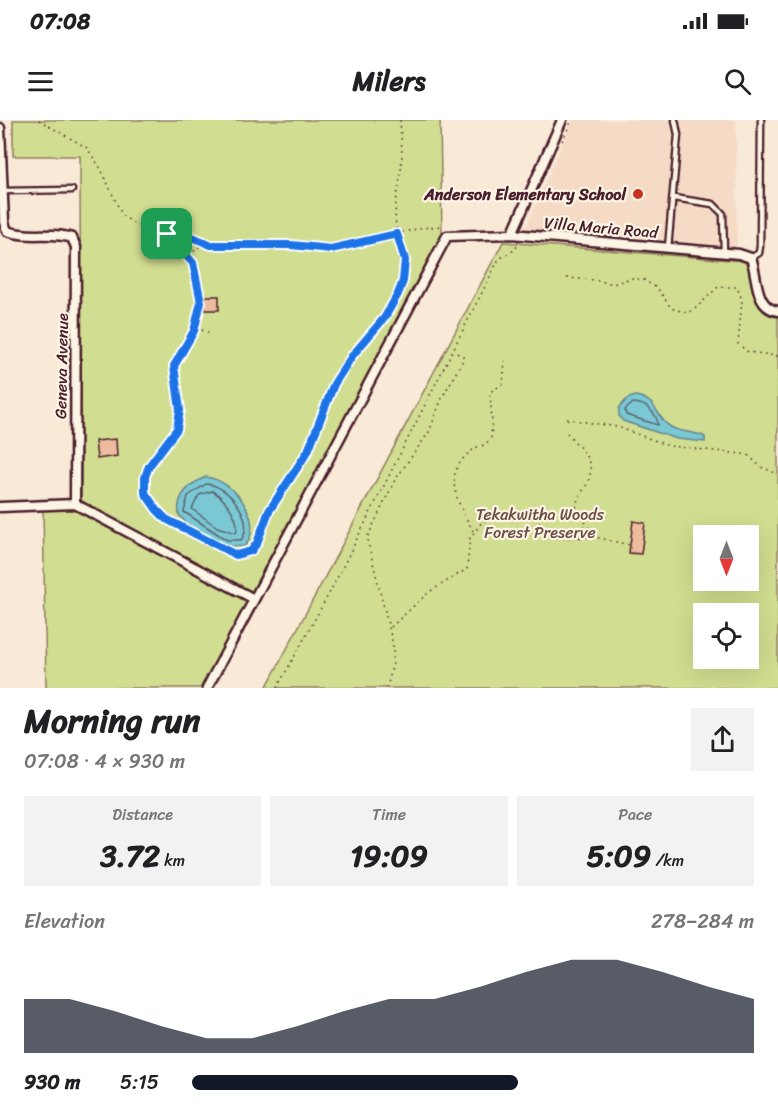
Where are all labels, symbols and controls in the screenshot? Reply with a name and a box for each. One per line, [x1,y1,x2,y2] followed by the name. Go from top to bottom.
[30,2,90,41] text: 07:08
[352,57,426,105] text: Milers
[24,65,57,98] icon: menu
[721,65,754,98] icon: search
[423,180,627,209] place label: Anderson Elementary School
[631,187,645,201] marker: Anderson Elementary School
[141,208,192,259] pin
[543,208,661,247] street label: Villa Maria Road
[150,217,183,250] icon: arrive
[46,313,77,419] street label: Geneva Avenue
[476,500,605,547] park label: Tekakwitha Woods Forest Preserve
[693,525,759,591] north arrow
[693,525,759,669] map controls
[693,603,759,669] button: locate
[24,692,200,750] text: Morning run
[691,708,754,771] button: share
[24,744,185,779] text: 07:08 · 4 × 930 m
[112,800,173,829] text: Distance
[372,800,406,829] text: Time
[618,800,652,829] text: Pace
[100,829,160,883] text: 3.72
[350,829,428,883] text: 19:09
[586,829,651,883] text: 5:09
[160,846,185,875] text: km
[651,846,684,875] text: /km
[24,904,105,939] text: Elevation
[651,904,754,939] text: 278–284 m
[24,1065,80,1100] text: 930 m
[120,1065,159,1100] text: 5:15

